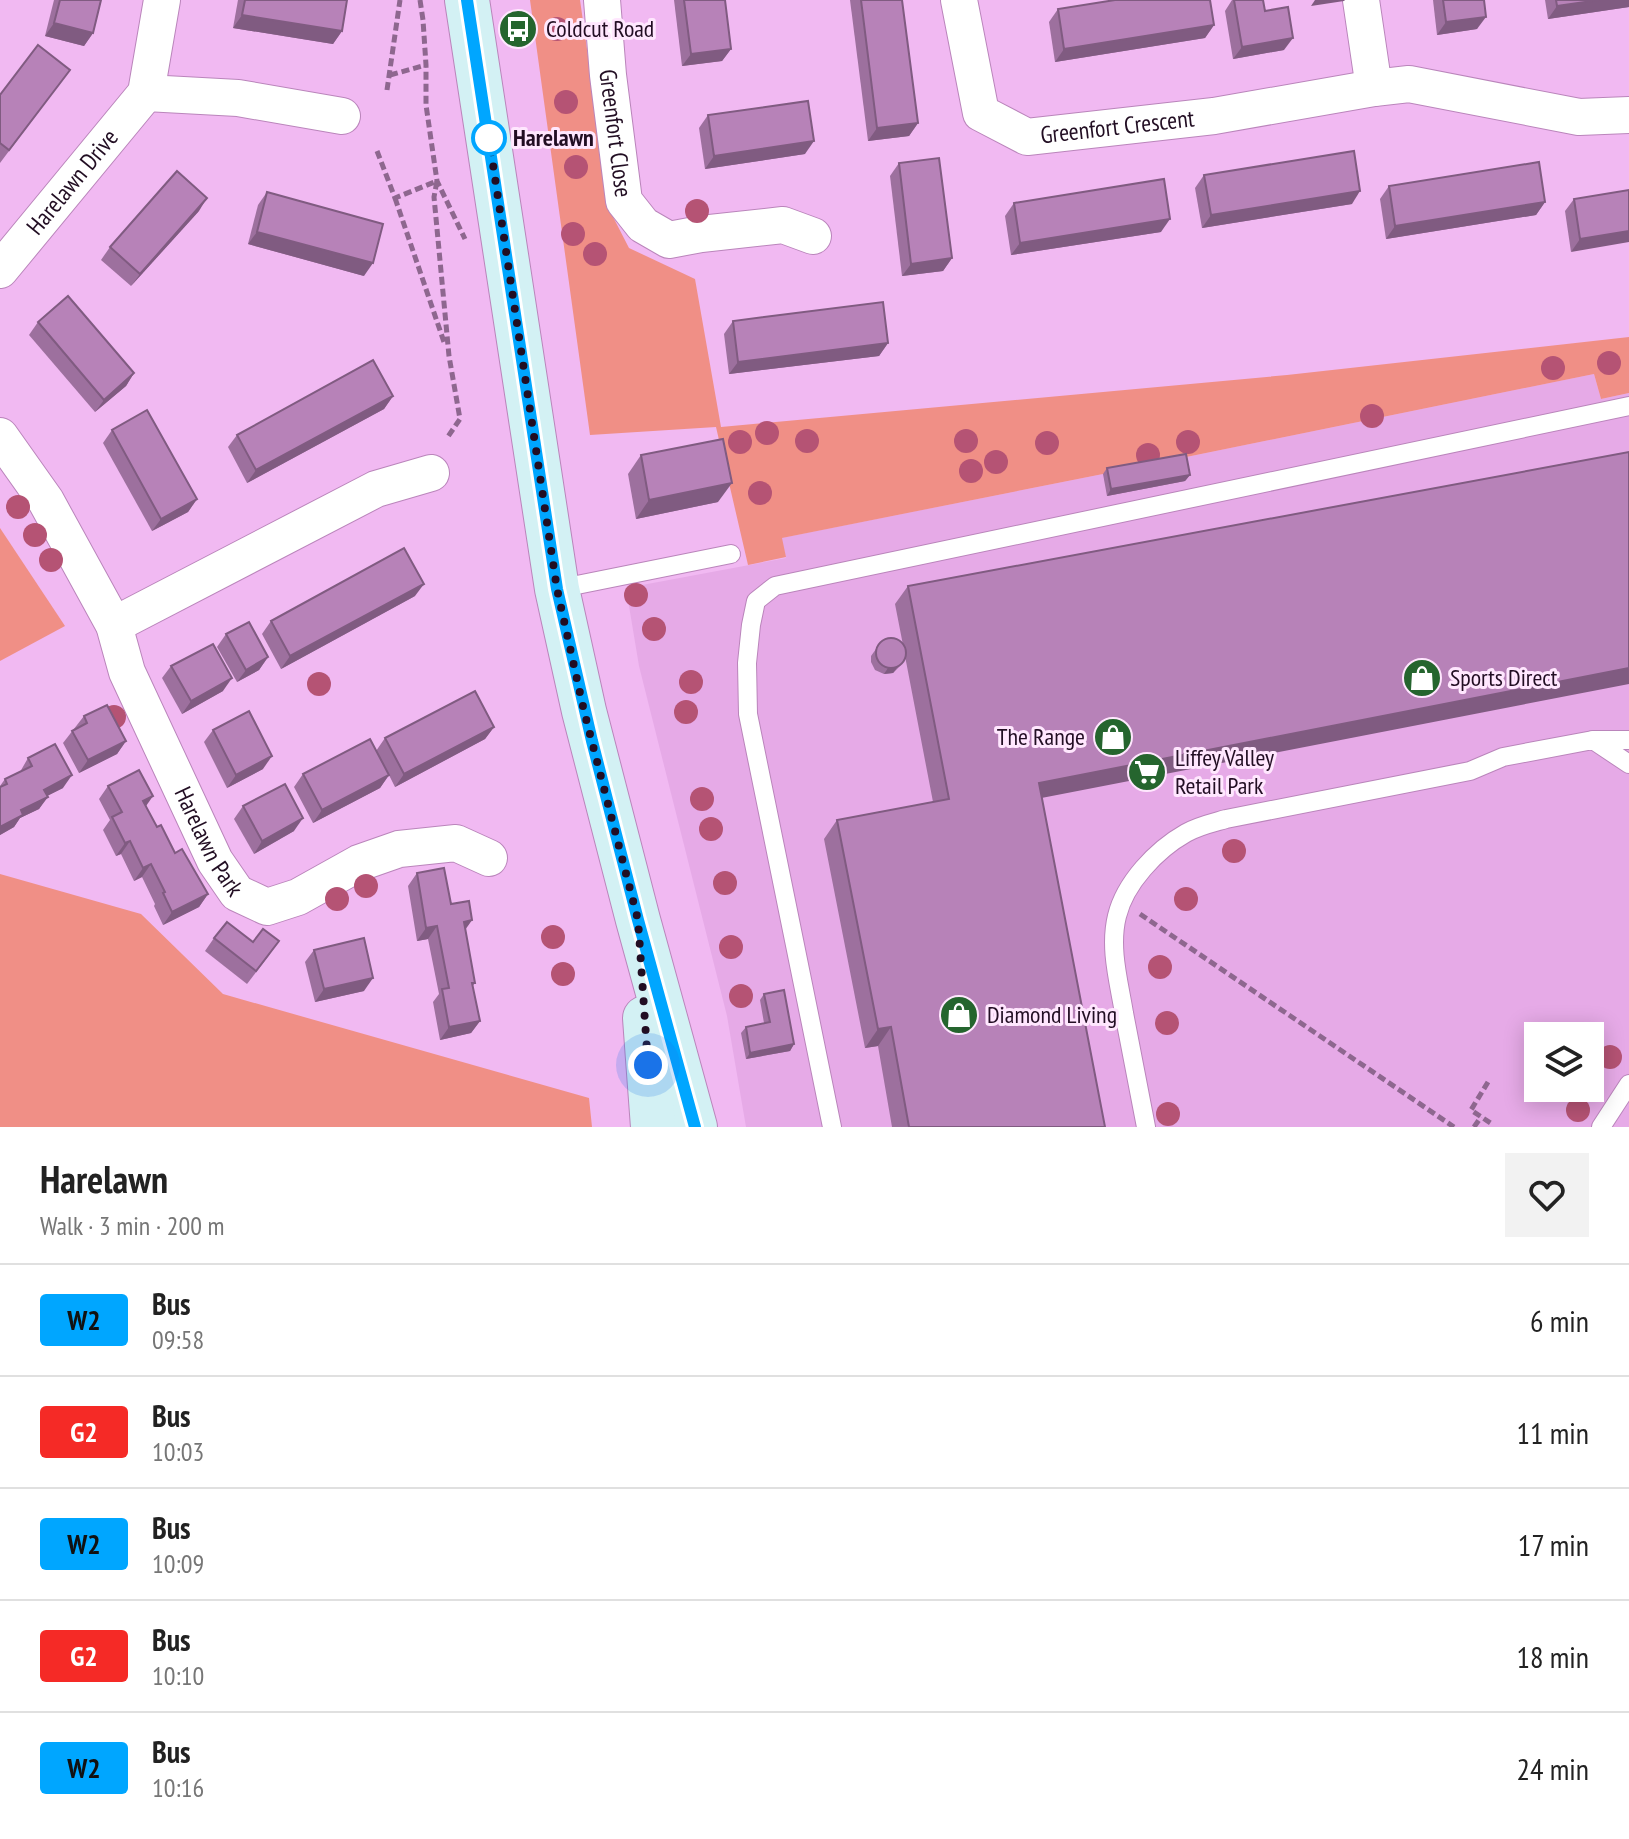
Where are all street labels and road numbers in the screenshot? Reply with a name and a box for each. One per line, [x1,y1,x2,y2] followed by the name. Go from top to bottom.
[592,67,639,199] street label: Greenfort Close
[1039,102,1196,150] street label: Greenfort Crescent
[20,123,125,241] street label: Harelawn Drive
[168,782,251,903] street label: Harelawn Park

